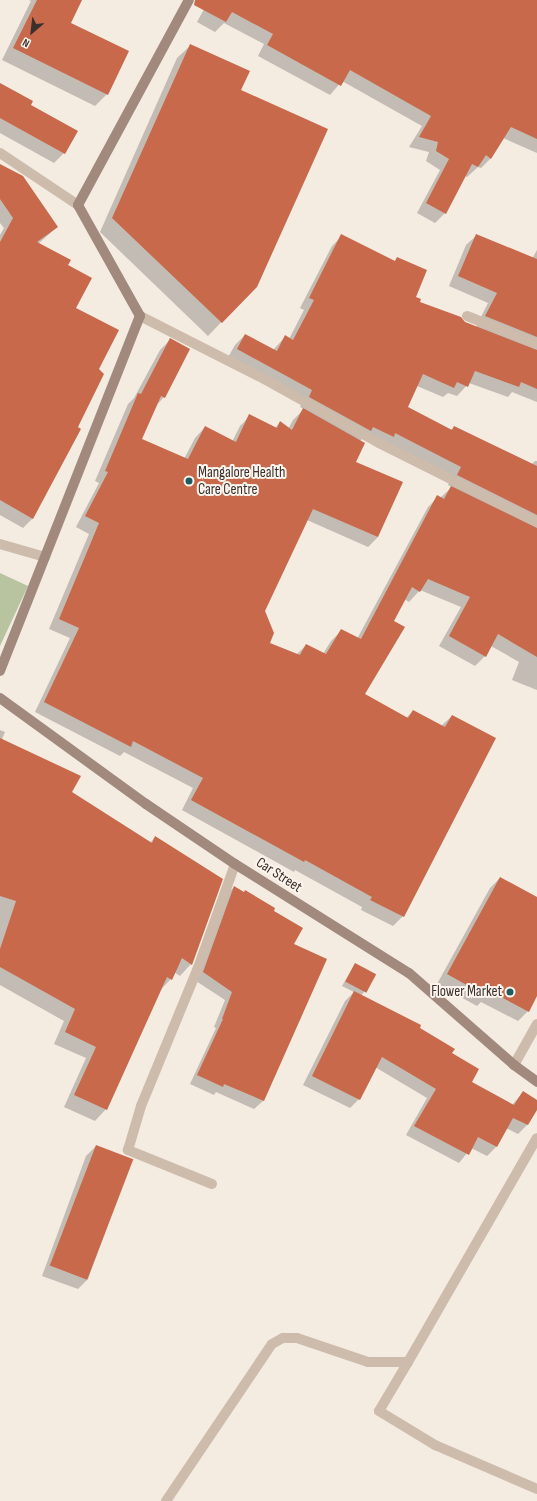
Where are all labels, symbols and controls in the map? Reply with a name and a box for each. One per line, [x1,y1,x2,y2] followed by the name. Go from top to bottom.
[12,12,52,52] north arrow
[20,36,32,50] text: N
[198,463,285,498] place label: Mangalore Health Care Centre
[183,475,195,487] marker: Mangalore Health Care Centre
[253,854,305,896] street label: Car Street
[431,983,502,1001] place label: Flower Market
[505,987,515,997] marker: Flower Market

